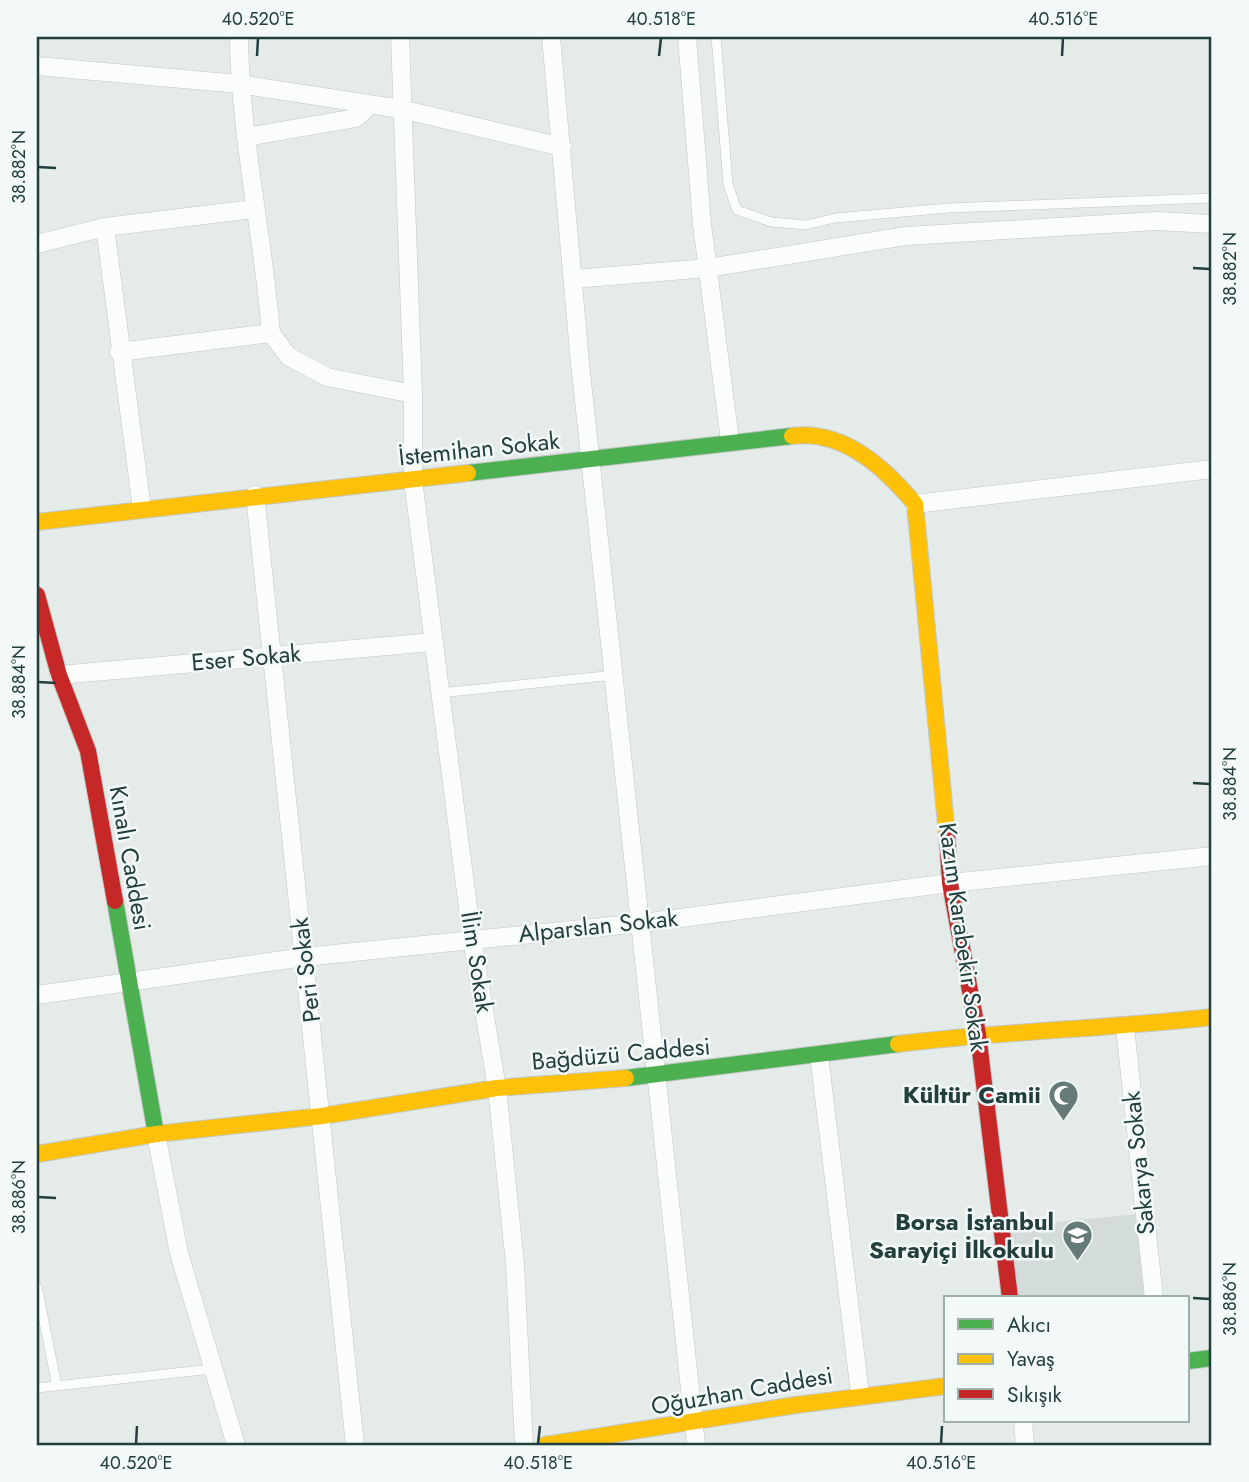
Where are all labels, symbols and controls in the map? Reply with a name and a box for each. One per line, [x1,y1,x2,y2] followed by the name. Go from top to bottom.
[222,6,294,32] text: 40.520°E
[626,6,696,32] text: 40.518°E
[1028,6,1098,32] text: 40.516°E
[6,130,32,204] text: 38.882°N
[1217,232,1243,306] text: 38.882°N
[397,423,562,474] street label: İstemihan Sokak
[190,635,302,680] street label: Eser Sokak
[6,645,32,719] text: 38.884°N
[1217,747,1243,821] text: 38.884°N
[101,783,160,933] street label: Kınalı Caddesi
[930,820,997,1054] street label: Kazım Karabekir Sokak
[516,900,680,951] street label: Alparslan Sokak
[452,909,503,1016] street label: İlim Sokak
[282,915,329,1024] street label: Peri Sokak
[530,1028,712,1079] street label: Bağdüzü Caddesi
[903,1077,1041,1112] place label: Kültür Camii
[1047,1078,1081,1122] mosque icon: Kültür Camii
[1114,1089,1163,1236] street label: Sakarya Sokak
[6,1160,32,1234] text: 38.886°N
[869,1204,1054,1267] place label: Borsa İstanbul Sarayiçi İlkokulu
[1060,1219,1094,1263] school or university icon: Borsa İstanbul Sarayiçi İlkokulu
[1217,1262,1243,1336] text: 38.886°N
[944,1296,1190,1422] legend
[1007,1310,1051,1340] text: Akıcı
[1007,1344,1054,1374] text: Yavaş
[648,1357,835,1424] street label: Oğuzhan Caddesi
[1007,1380,1063,1410] text: Sıkışık
[100,1450,172,1476] text: 40.520°E
[503,1450,573,1476] text: 40.518°E
[906,1450,976,1476] text: 40.516°E

